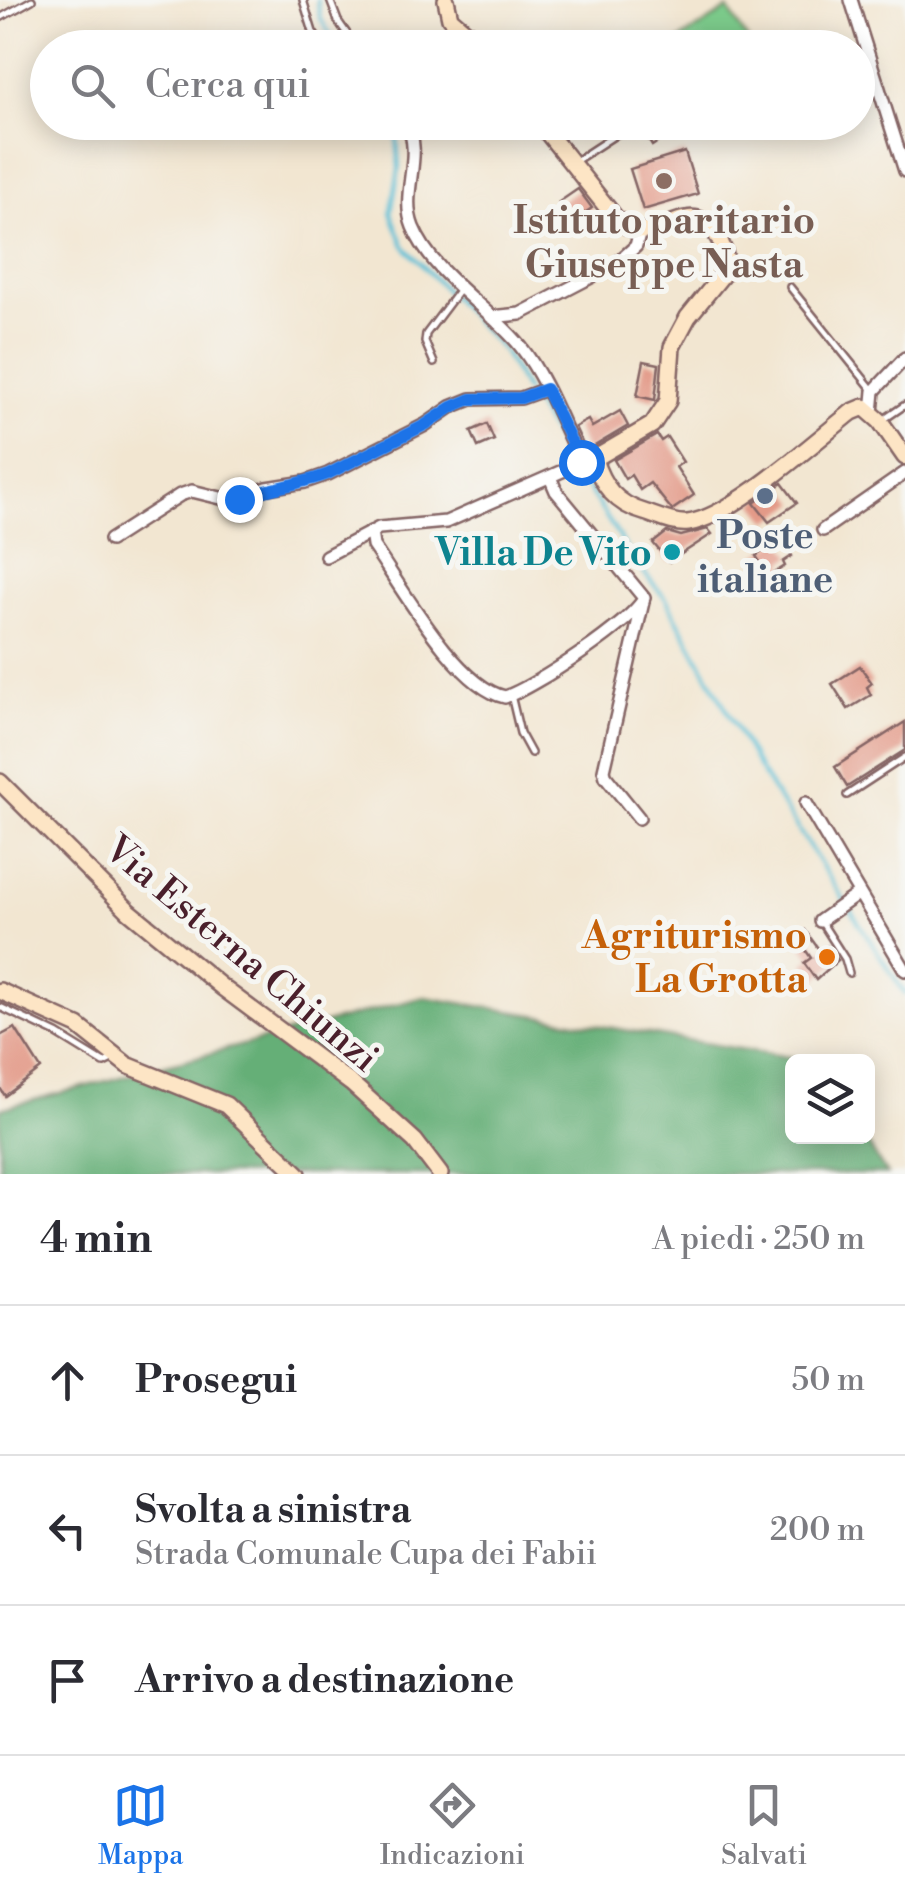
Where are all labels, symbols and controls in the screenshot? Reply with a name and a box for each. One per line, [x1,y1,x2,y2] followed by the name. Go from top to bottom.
[30,30,875,140] search box
[65,58,120,113] icon: search
[145,62,310,109] text: Cerca qui
[653,170,675,192] marker: Istituto paritario Giuseppe Nasta
[513,198,815,289] place label: Istituto paritario Giuseppe Nasta
[559,440,605,486] route start
[217,477,263,523] route end
[754,485,776,507] marker: Poste italiane
[697,513,833,604] place label: Poste italiane
[434,530,652,577] place label: Villa De Vito
[661,541,683,563] marker: Villa De Vito
[94,825,388,1082] street label: Via Esterna Chiunzi
[581,913,807,1004] place label: Agriturismo La Grotta
[816,946,838,968] marker: Agriturismo La Grotta
[785,1054,875,1144] map controls
[785,1054,875,1144] button: layers
[40,1213,152,1266] text: 4 min
[652,1219,865,1259] text: A piedi · 250 m
[40,1353,95,1408] icon: ahead
[135,1357,297,1404] text: Prosegui
[792,1360,865,1400] text: 50 m
[135,1487,411,1534] text: Svolta a sinistra
[40,1503,95,1558] icon: left
[770,1510,865,1550] text: 200 m
[135,1534,597,1574] text: Strada Comunale Cupa dei Fabii
[40,1653,95,1708] icon: arrive
[135,1657,514,1704] text: Arrivo a destinazione
[98,1778,184,1873] tab: Mappa
[380,1778,525,1873] tab: Indicazioni
[721,1778,807,1873] tab: Salvati

